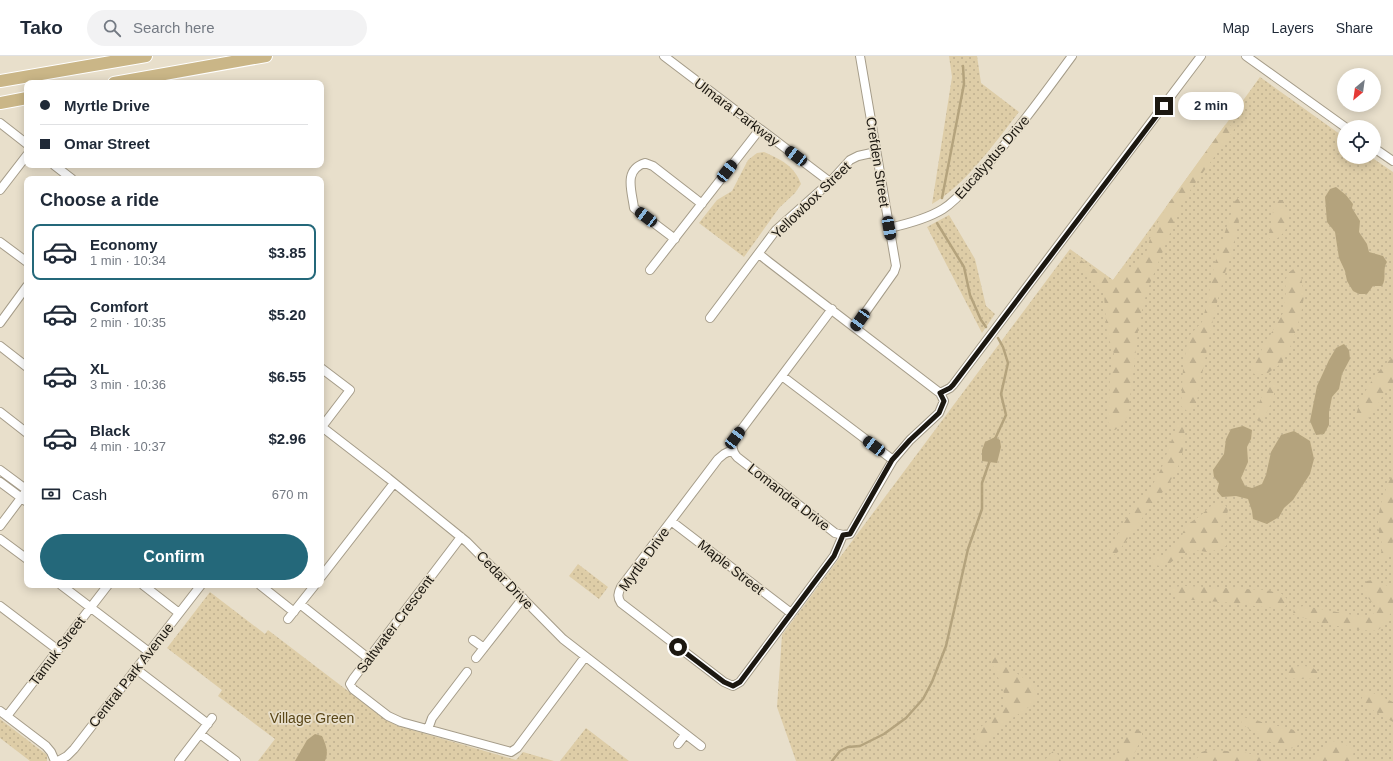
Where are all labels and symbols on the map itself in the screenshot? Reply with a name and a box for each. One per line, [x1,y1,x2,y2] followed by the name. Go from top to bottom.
[1337,68,1381,112] north arrow
[691,75,783,149] street label: Ulmara Parkway
[1178,92,1244,120] callout: 2 min
[1155,97,1173,115] route end
[952,112,1033,202] street label: Eucalyptus Drive
[863,116,893,208] street label: Crefden Street
[783,144,809,168] car
[715,158,739,184] car
[768,158,854,242] street label: Yellowbox Street
[633,205,659,229] car
[881,215,897,241] car
[848,307,872,333] car
[723,425,747,451] car
[861,434,887,458] car
[745,460,833,534] street label: Lomandra Drive
[616,524,673,594] street label: Myrtle Drive
[695,536,767,598] street label: Maple Street
[473,548,537,613] street label: Cedar Drive
[353,572,437,676] street label: Saltwater Crescent
[26,613,88,689] street label: Tamuk Street
[85,619,177,730] street label: Central Park Avenue
[669,638,687,656] route start
[270,710,354,726] park label: Village Green

